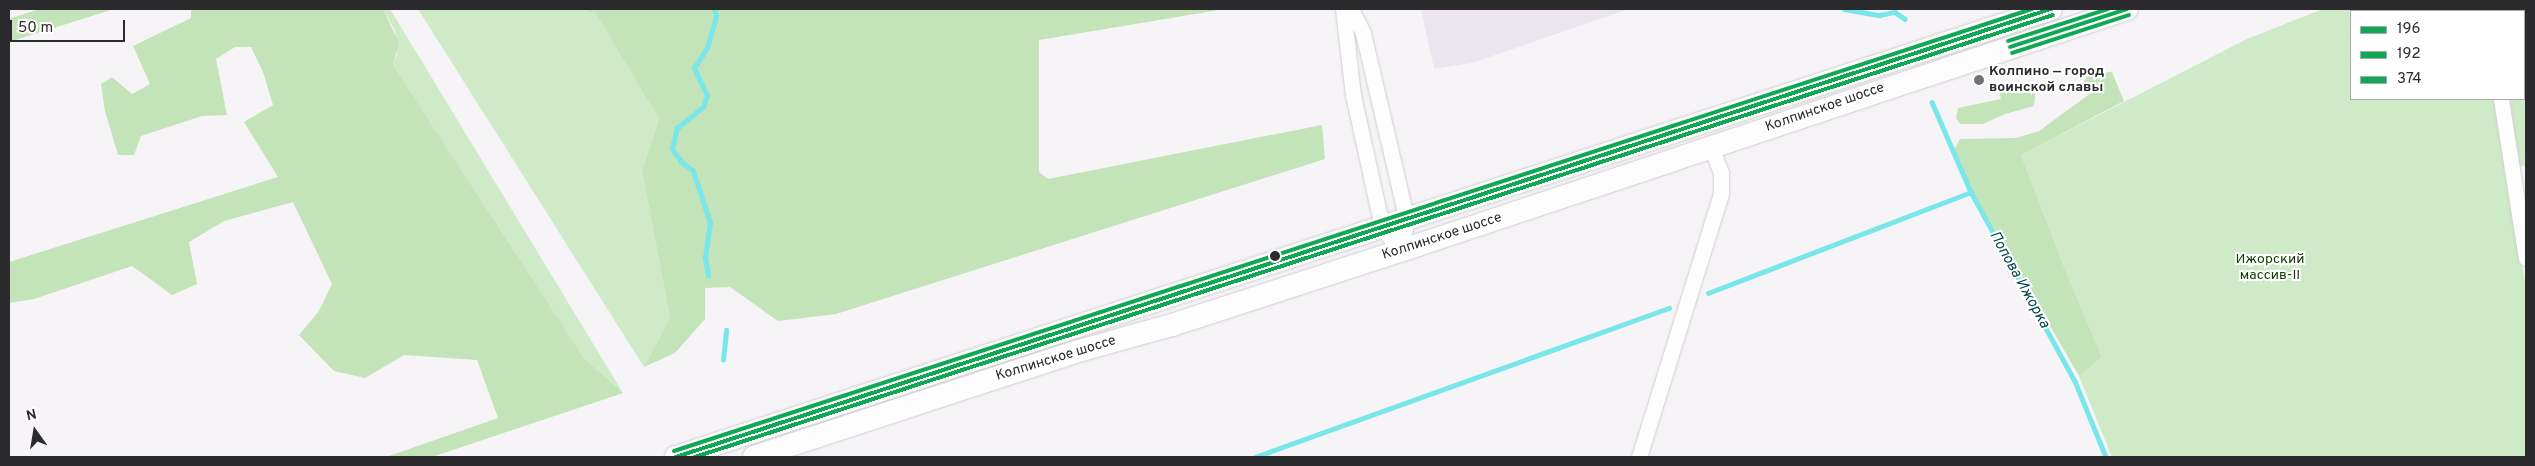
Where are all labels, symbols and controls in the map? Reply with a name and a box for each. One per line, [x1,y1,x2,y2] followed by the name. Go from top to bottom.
[12,10,128,42] scale bar
[2350,10,2525,100] legend
[18,19,53,38] text: 50 m
[2397,20,2421,39] text: 196
[2397,45,2421,64] text: 192
[1989,64,2104,96] place label: Колпино — город воинской славы
[2397,70,2422,89] text: 374
[1973,74,1985,86] marker: Колпино — город воинской славы
[1763,80,1887,136] street label: Колпинское шоссе
[1380,210,1504,264] street label: Колпинское шоссе
[1985,228,2053,332] water label: Попова Ижорка
[1270,251,1280,261] unlabelled marker
[2235,252,2305,284] park label: Ижорский массив-II
[994,333,1118,385] street label: Колпинское шоссе
[10,406,60,456] north arrow
[25,406,38,425] text: N

